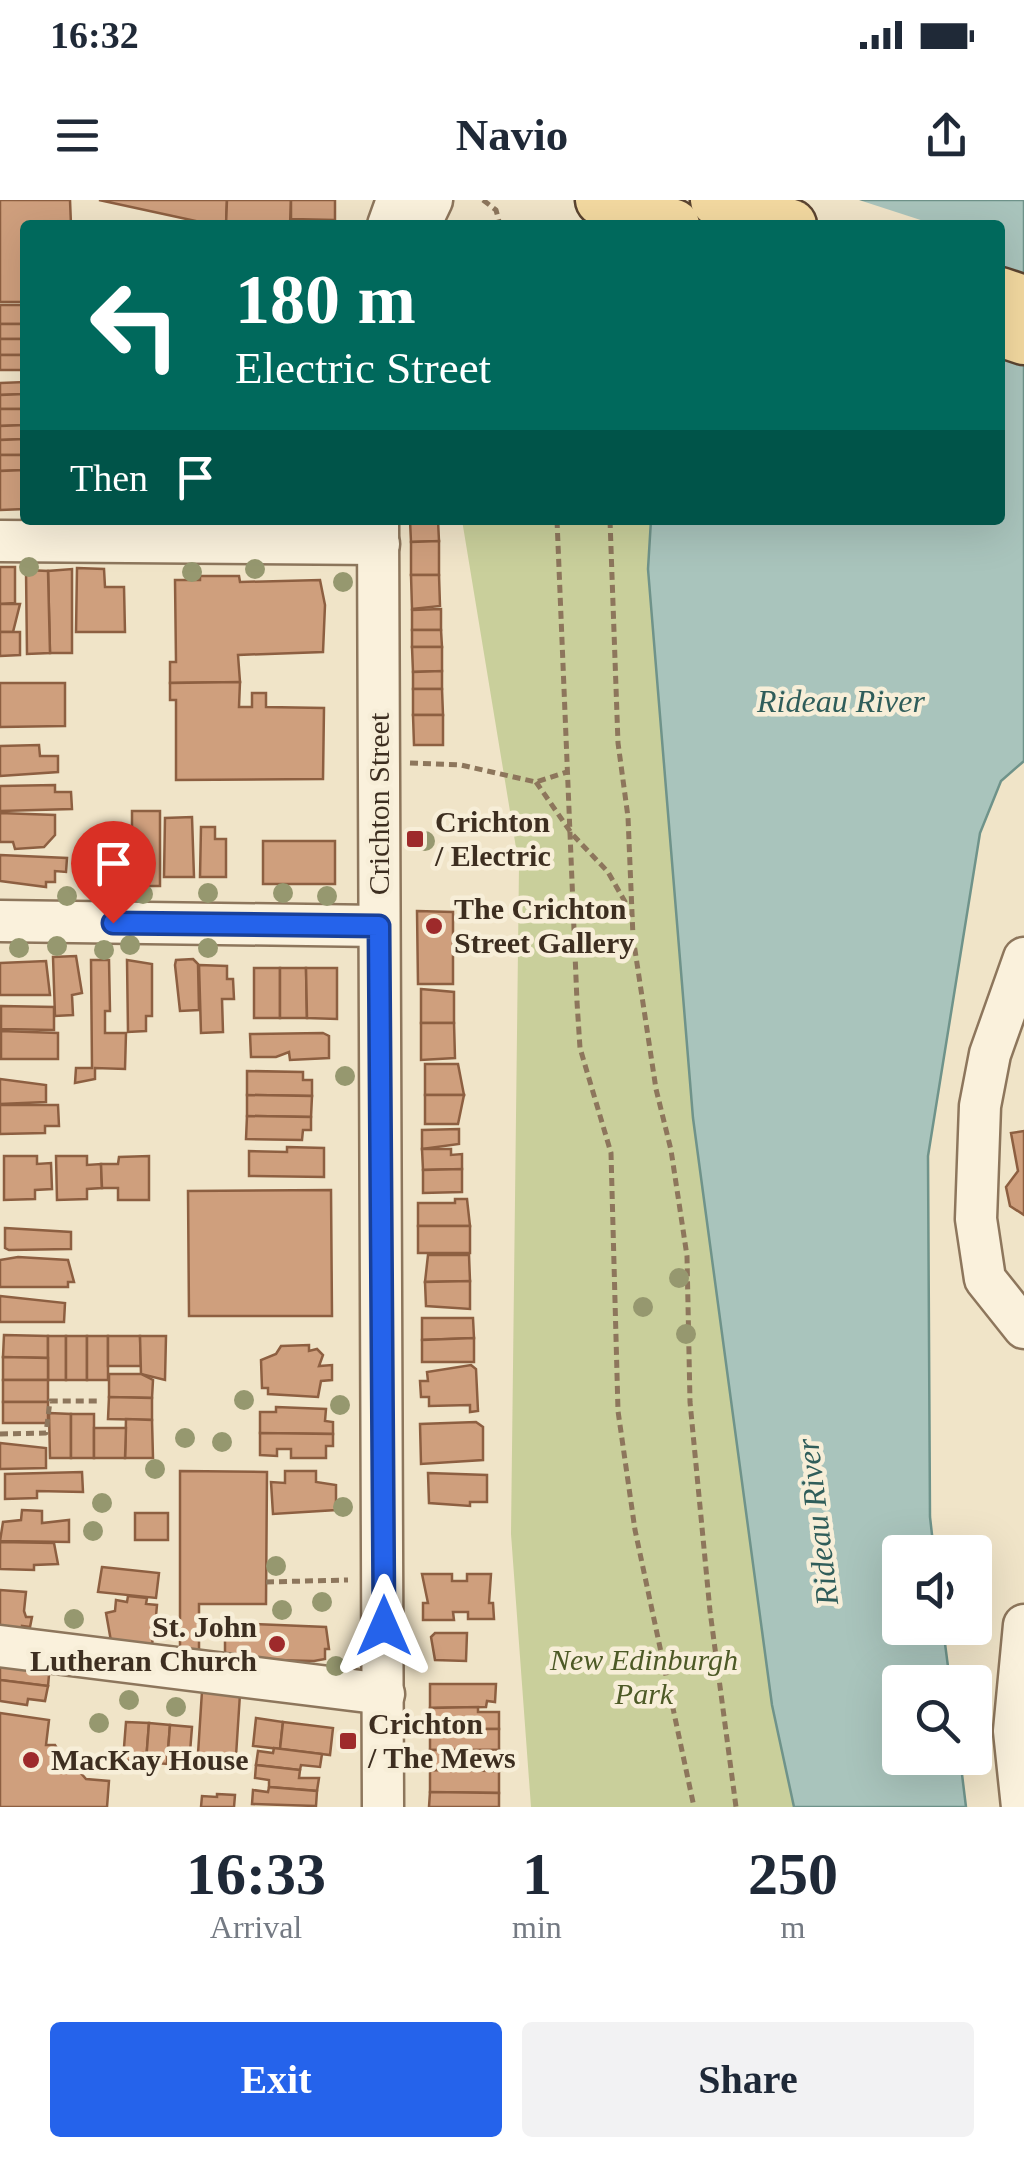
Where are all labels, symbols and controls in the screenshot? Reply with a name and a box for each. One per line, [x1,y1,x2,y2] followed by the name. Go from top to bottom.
[50,14,139,56] text: 16:32
[50,108,105,163] icon: menu
[919,108,974,163] icon: share
[456,110,568,160] text: Navio
[70,260,200,390] icon: left
[235,261,416,338] text: 180 m
[235,343,491,393] text: Electric Street
[168,450,223,505] icon: arrive
[70,457,148,499] text: Then
[756,683,926,719] water label: Rideau River
[362,712,395,895] street label: Crichton Street
[434,805,551,872] place label: Crichton / Electric
[71,821,156,924] pin
[404,828,426,850] marker: Crichton / Electric
[86,836,141,891] icon: arrive
[454,892,634,959] place label: The Crichton Street Gallery
[423,915,445,937] marker: The Crichton Street Gallery
[789,1436,845,1609] water label: Rideau River
[882,1535,992,1775] map controls
[882,1535,992,1645] button: sound
[332,1574,436,1678] position arrow
[30,1610,257,1677] place label: St. John Lutheran Church
[266,1633,288,1655] marker: St. John Lutheran Church
[549,1643,738,1710] park label: New Edinburgh Park
[882,1665,992,1775] button: search
[367,1707,516,1774] place label: Crichton / The Mews
[337,1730,359,1752] marker: Crichton / The Mews
[51,1743,248,1776] place label: MacKay House
[20,1749,42,1771] marker: MacKay House
[186,1841,326,1907] text: 16:33
[522,1841,552,1907] text: 1
[748,1841,838,1907] text: 250
[210,1909,302,1945] text: Arrival
[512,1909,562,1945] text: min
[780,1909,805,1945] text: m
[50,2022,502,2137] button: Exit
[522,2022,974,2137] button: Share

